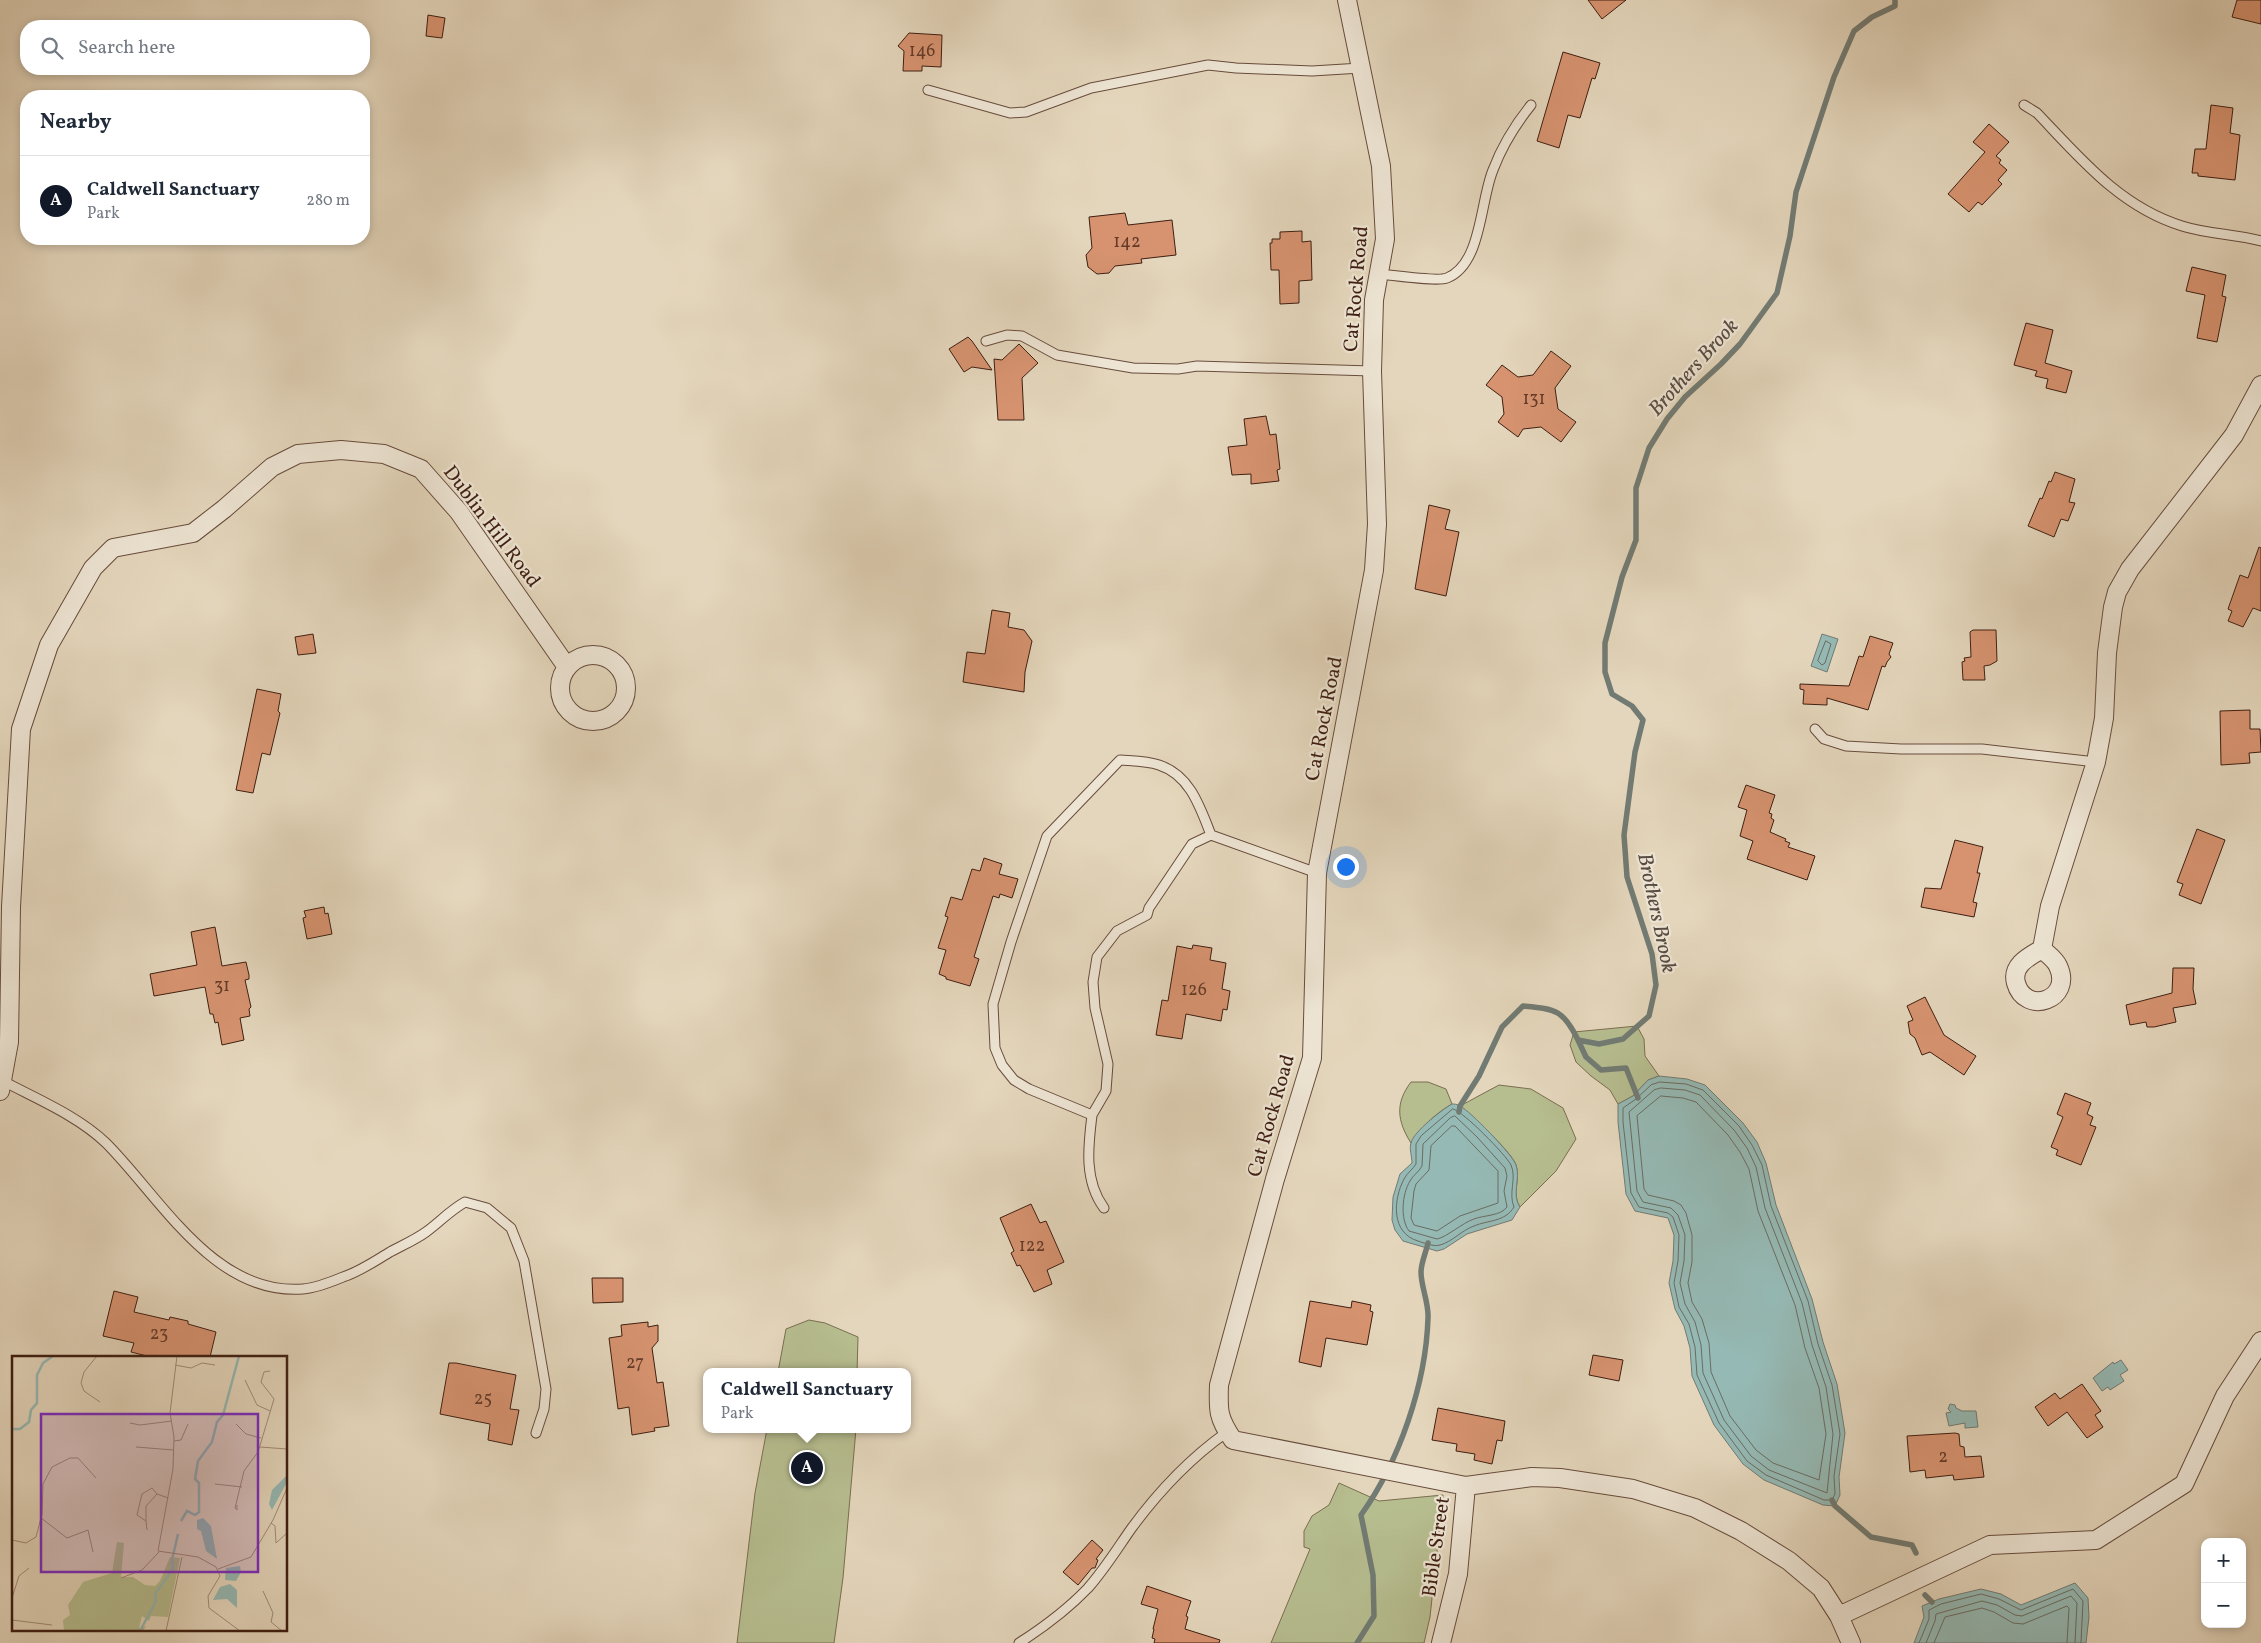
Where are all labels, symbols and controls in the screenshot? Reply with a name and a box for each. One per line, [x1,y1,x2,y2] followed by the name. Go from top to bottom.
[20,20,370,75] search box
[38,34,66,62] icon: search
[78,35,175,61] text: Search here
[909,39,935,64] house number: 146
[40,108,111,137] text: Nearby
[87,177,260,203] text: Caldwell Sanctuary
[50,190,62,212] text: A
[306,190,350,212] text: 280 m
[87,203,120,225] text: Park
[1338,225,1376,353] street label: Cat Rock Road
[1113,230,1141,255] house number: 142
[1642,313,1746,423] water label: Brothers Brook
[1522,387,1546,412] house number: 131
[436,460,546,594] street label: Dublin Hill Road
[1299,654,1351,784] street label: Cat Rock Road
[1629,850,1683,976] water label: Brothers Brook
[1333,854,1359,880] your location
[214,974,230,999] house number: 31
[1181,978,1207,1003] house number: 126
[1241,1051,1303,1181] street label: Cat Rock Road
[1019,1234,1045,1259] house number: 122
[150,1322,168,1347] house number: 23
[626,1351,644,1376] house number: 27
[12,1356,288,1630] inset map
[703,1368,911,1433] popup
[721,1377,893,1403] text: Caldwell Sanctuary
[474,1387,492,1412] house number: 25
[721,1403,753,1425] text: Park
[1938,1445,1948,1470] house number: 2
[791,1449,823,1487] pin: A
[1416,1495,1458,1599] street label: Bible Street
[2201,1538,2246,1628] map controls
[2201,1538,2246,1583] button: +
[2201,1583,2246,1628] button: −

